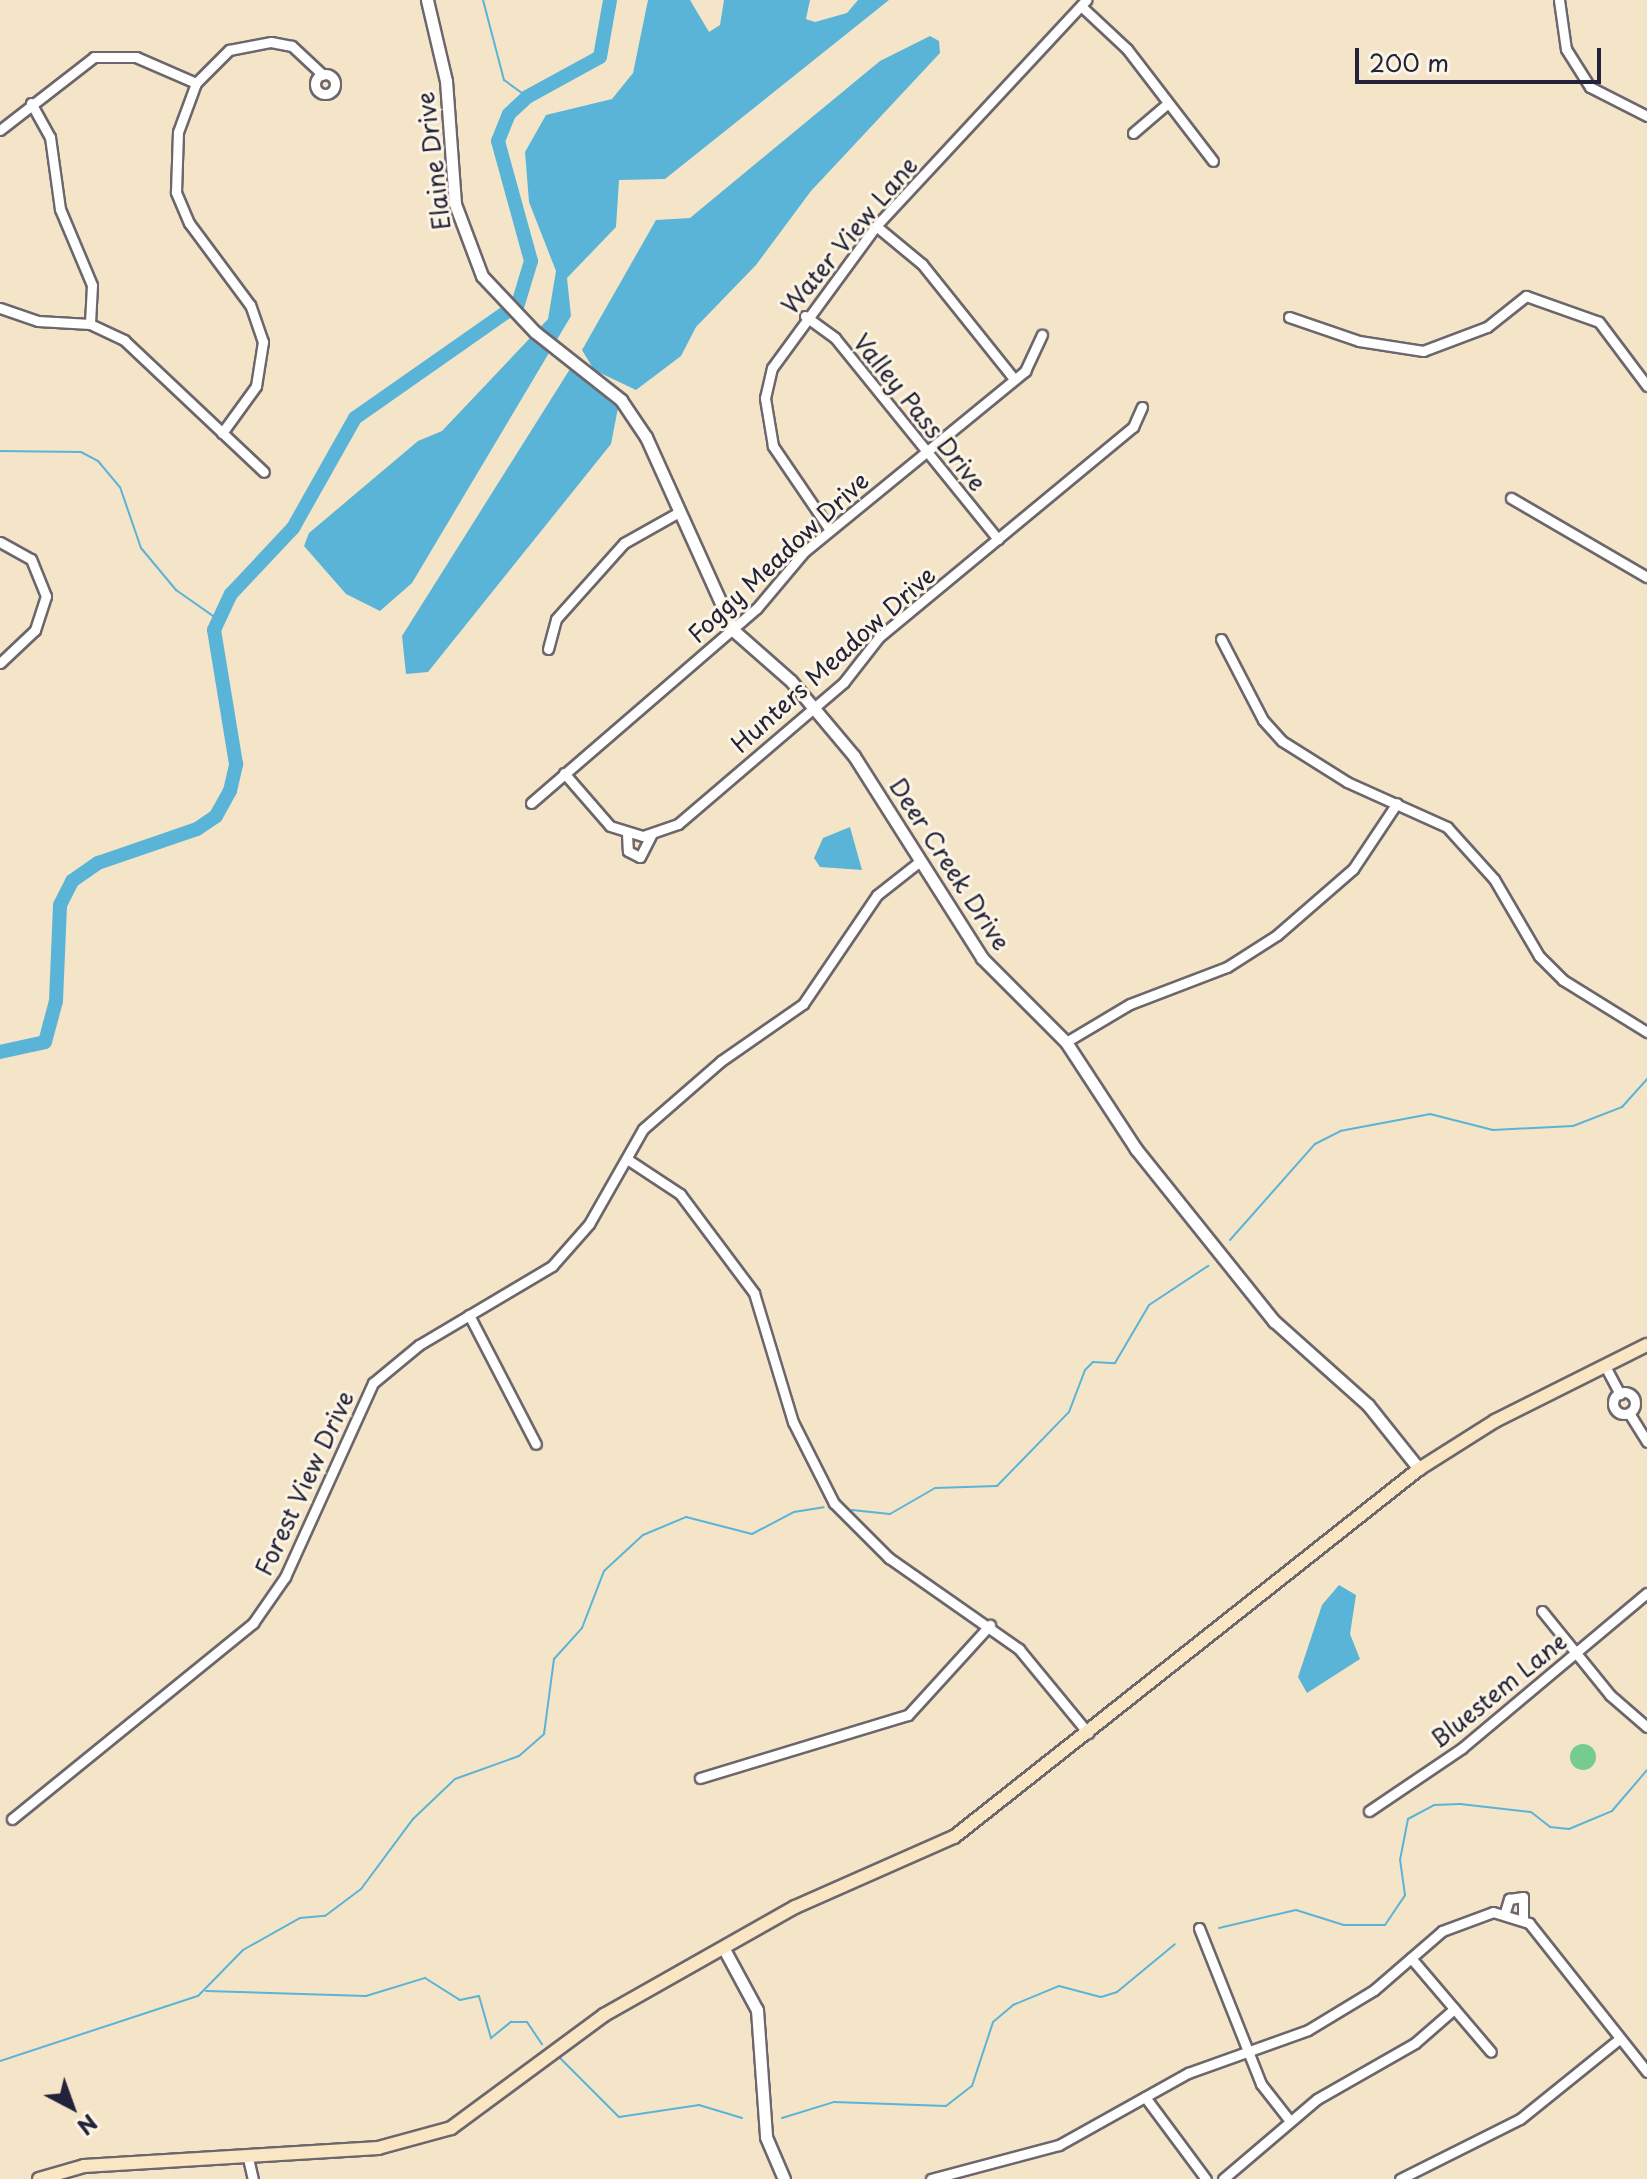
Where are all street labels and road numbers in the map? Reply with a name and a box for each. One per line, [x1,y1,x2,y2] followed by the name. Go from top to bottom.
[410,90,456,232] street label: Elaine Drive
[774,150,924,320] street label: Water View Lane
[847,327,993,497] street label: Valley Pass Drive
[680,464,876,650] street label: Foggy Meadow Drive
[725,560,941,758] street label: Hunters Meadow Drive
[883,771,1017,957] street label: Deer Creek Drive
[248,1385,360,1581] street label: Forest View Drive
[1423,1626,1573,1754] street label: Bluestem Lane

